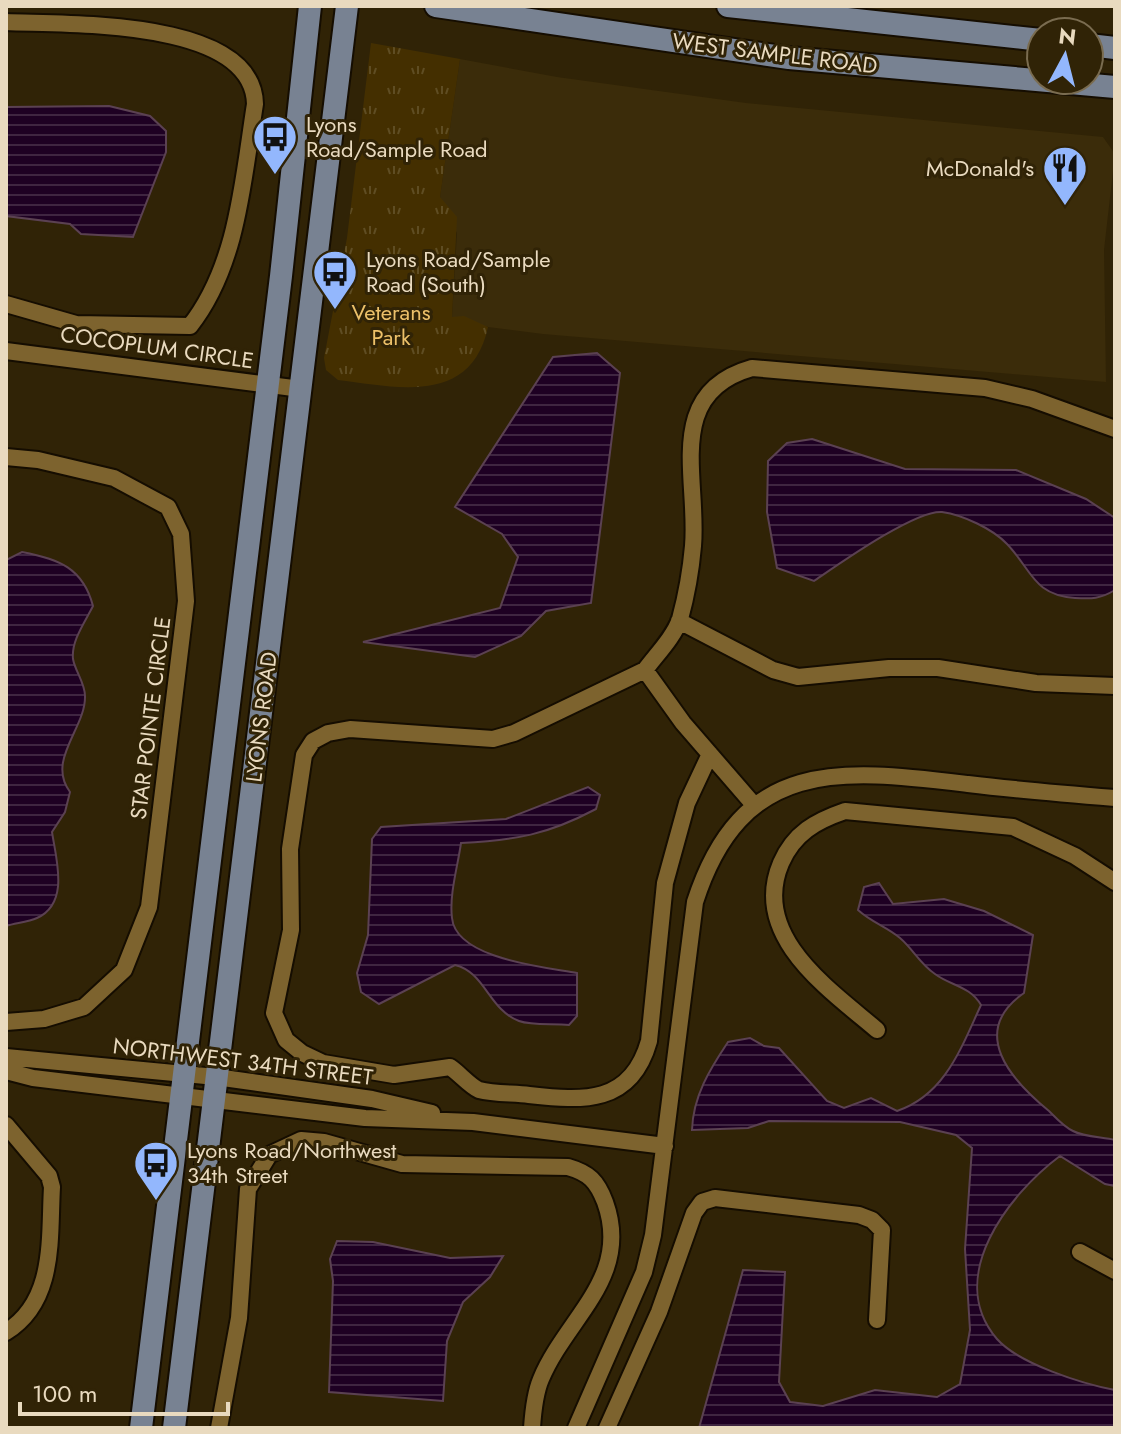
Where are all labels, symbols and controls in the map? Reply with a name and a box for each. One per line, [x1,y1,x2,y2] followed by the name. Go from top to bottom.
[1025,16,1105,96] north arrow
[1057,19,1078,53] text: N
[671,25,879,81] street label: WEST SAMPLE ROAD
[306,108,488,165] place label: Lyons Road/Sample Road
[251,113,299,176] bus stop icon: Lyons Road/Sample Road
[1041,144,1089,207] restaurant icon: McDonald's
[926,152,1034,184] place label: McDonald's
[366,243,551,300] place label: Lyons Road/Sample Road (South)
[311,248,359,311] bus stop icon: Lyons Road/Sample Road (South)
[351,296,431,353] park label: Veterans Park
[58,318,256,376] street label: COCOPLUM CIRCLE
[122,615,178,821] street label: STAR POINTE CIRCLE
[237,650,285,784] street label: LYONS ROAD
[111,1029,376,1093] street label: NORTHWEST 34TH STREET
[187,1134,397,1191] place label: Lyons Road/Northwest 34th Street
[132,1139,180,1202] bus stop icon: Lyons Road/Northwest 34th Street
[20,1366,228,1416] scale bar
[32,1376,98,1411] text: 100 m

